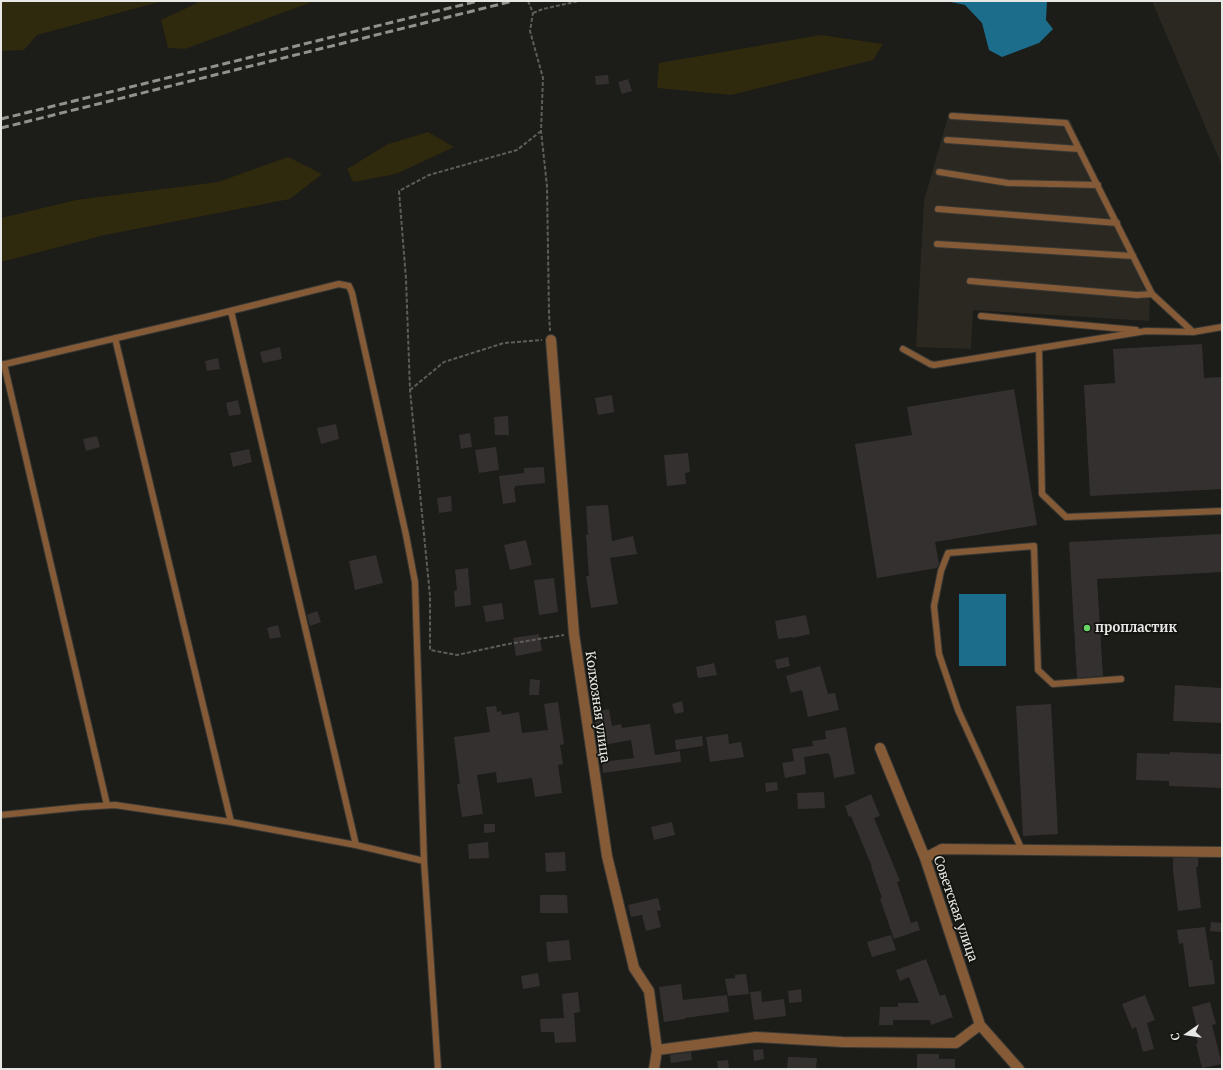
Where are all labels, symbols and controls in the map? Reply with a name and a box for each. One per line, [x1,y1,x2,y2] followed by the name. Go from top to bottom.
[1095,620,1177,636] place label: пропластик
[1082,623,1092,633] marker: пропластик
[581,650,613,764] street label: Колхозная улица
[930,854,980,964] street label: Советская улица
[1167,1014,1207,1054] north arrow
[1168,1032,1183,1042] text: С

